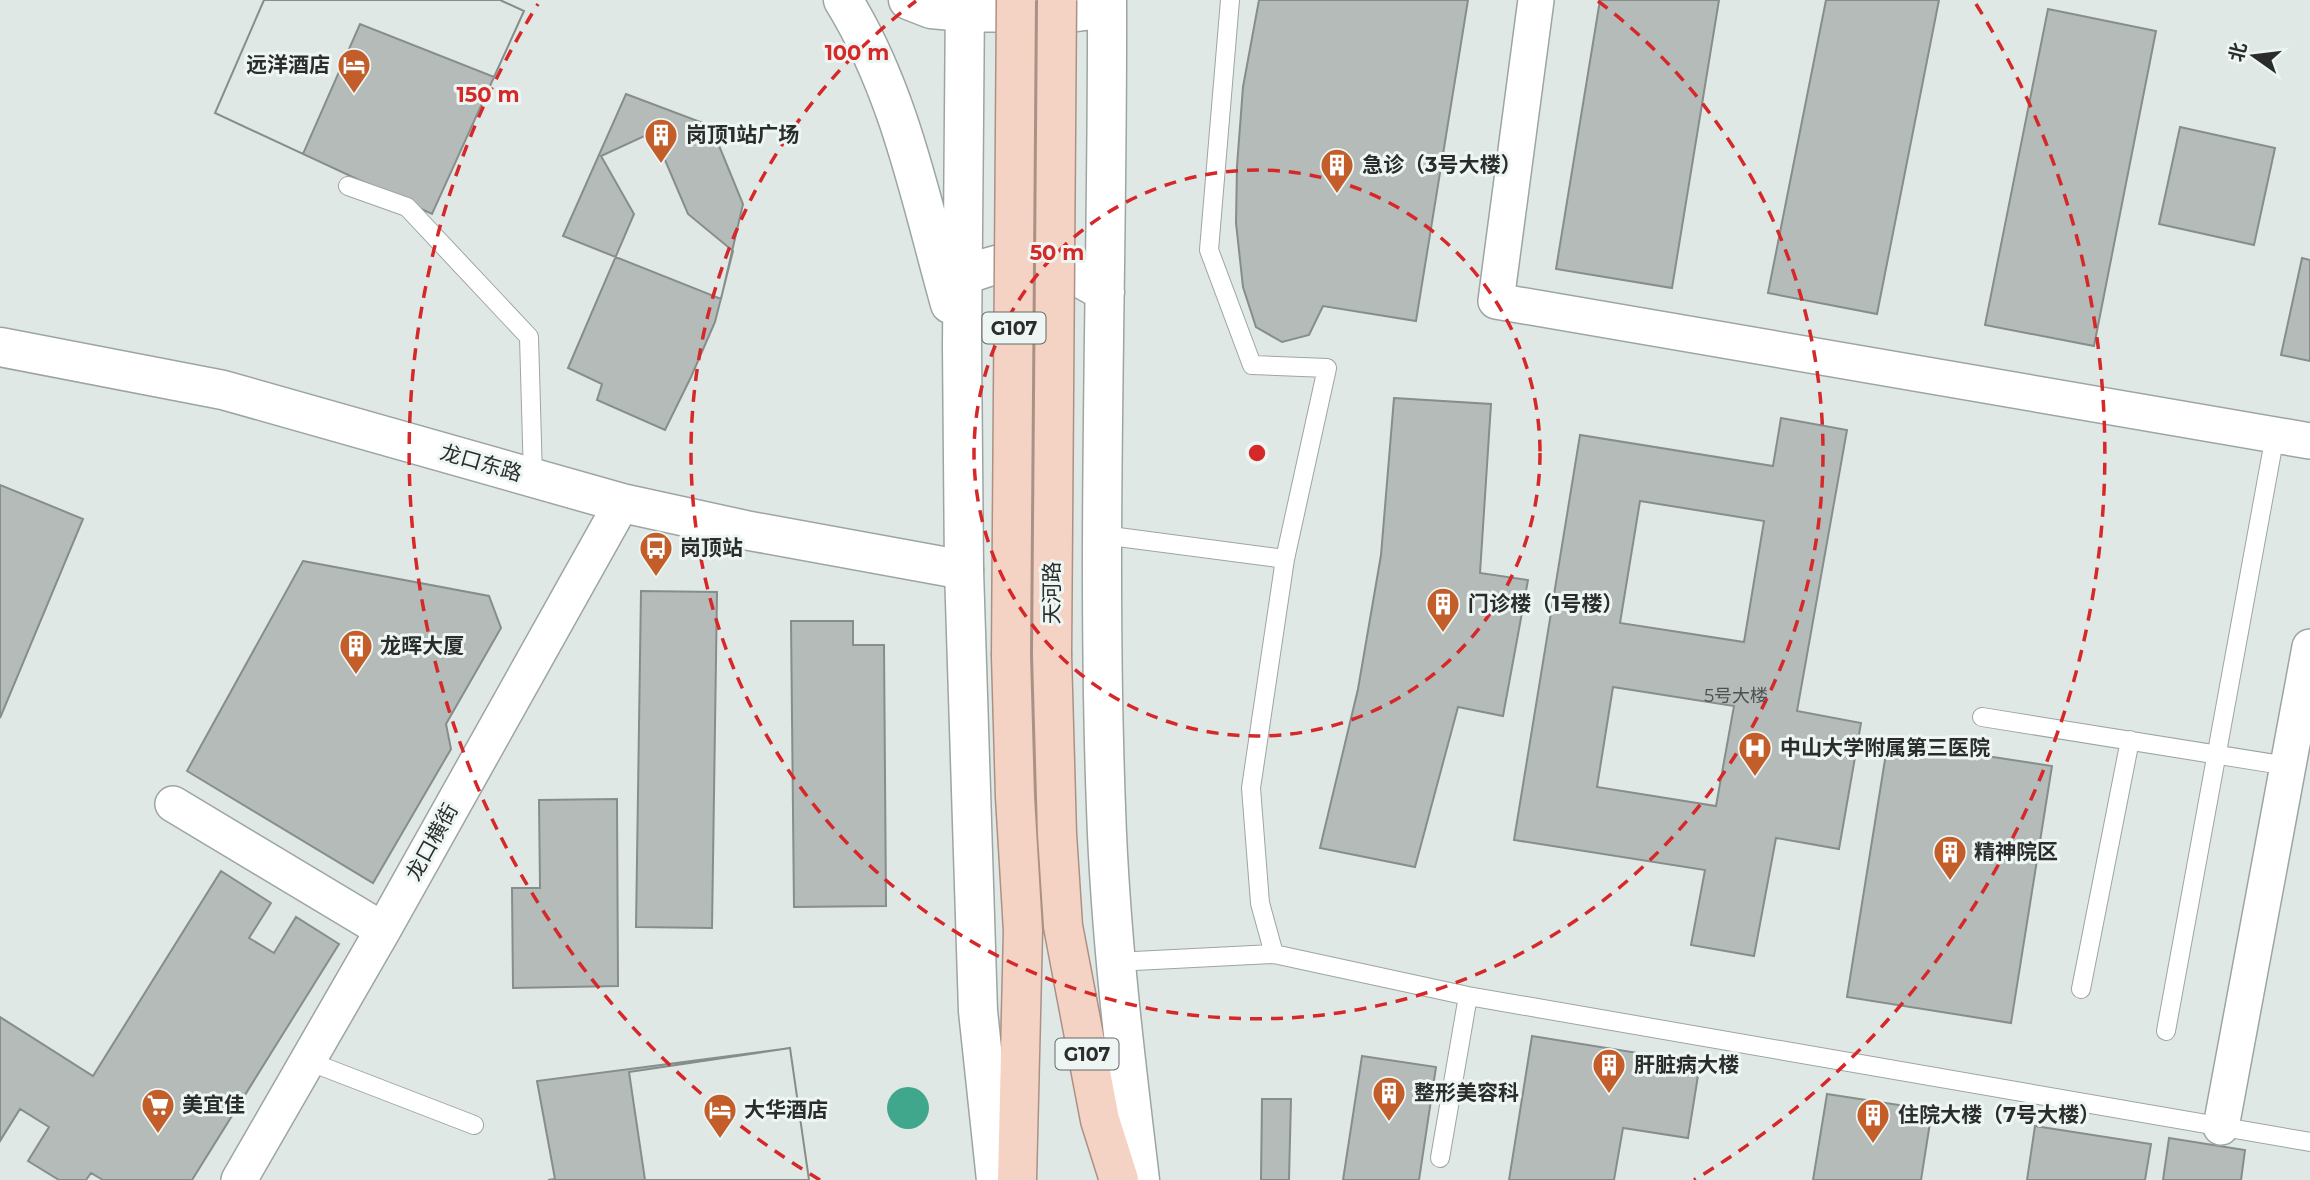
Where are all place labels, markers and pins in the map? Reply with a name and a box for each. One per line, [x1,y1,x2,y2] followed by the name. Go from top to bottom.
[335,46,373,95] hotel icon: 远洋酒店
[246,52,330,77] place label: 远洋酒店
[642,116,680,165] building icon: 岗顶1站广场
[686,122,799,147] place label: 岗顶1站广场
[1318,146,1356,195] building icon: 急诊（3号大楼）
[1362,152,1521,177] place label: 急诊（3号大楼）
[1245,441,1269,465] centre of rings
[637,529,675,578] bus stop icon: 岗顶站
[680,535,743,560] place label: 岗顶站
[1424,585,1462,634] building icon: 门诊楼（1号楼）
[1468,591,1623,616] place label: 门诊楼（1号楼）
[337,627,375,676] building icon: 龙晖大厦
[380,633,464,658] place label: 龙晖大厦
[1736,729,1774,778] hospital icon: 中山大学附属第三医院
[1780,735,1990,760] place label: 中山大学附属第三医院
[1931,833,1969,882] building icon: 精神院区
[1974,839,2058,864] place label: 精神院区
[1590,1046,1628,1095] building icon: 肝脏病大楼
[1634,1052,1739,1077] place label: 肝脏病大楼
[1370,1074,1408,1123] building icon: 整形美容科
[1414,1080,1519,1105] place label: 整形美容科
[139,1086,177,1135] supermarket icon: 美宜佳
[701,1091,739,1140] hotel icon: 大华酒店
[182,1092,245,1117] place label: 美宜佳
[1854,1096,1892,1145] building icon: 住院大楼（7号大楼）
[744,1097,828,1122] place label: 大华酒店
[1898,1102,2100,1127] place label: 住院大楼（7号大楼）

